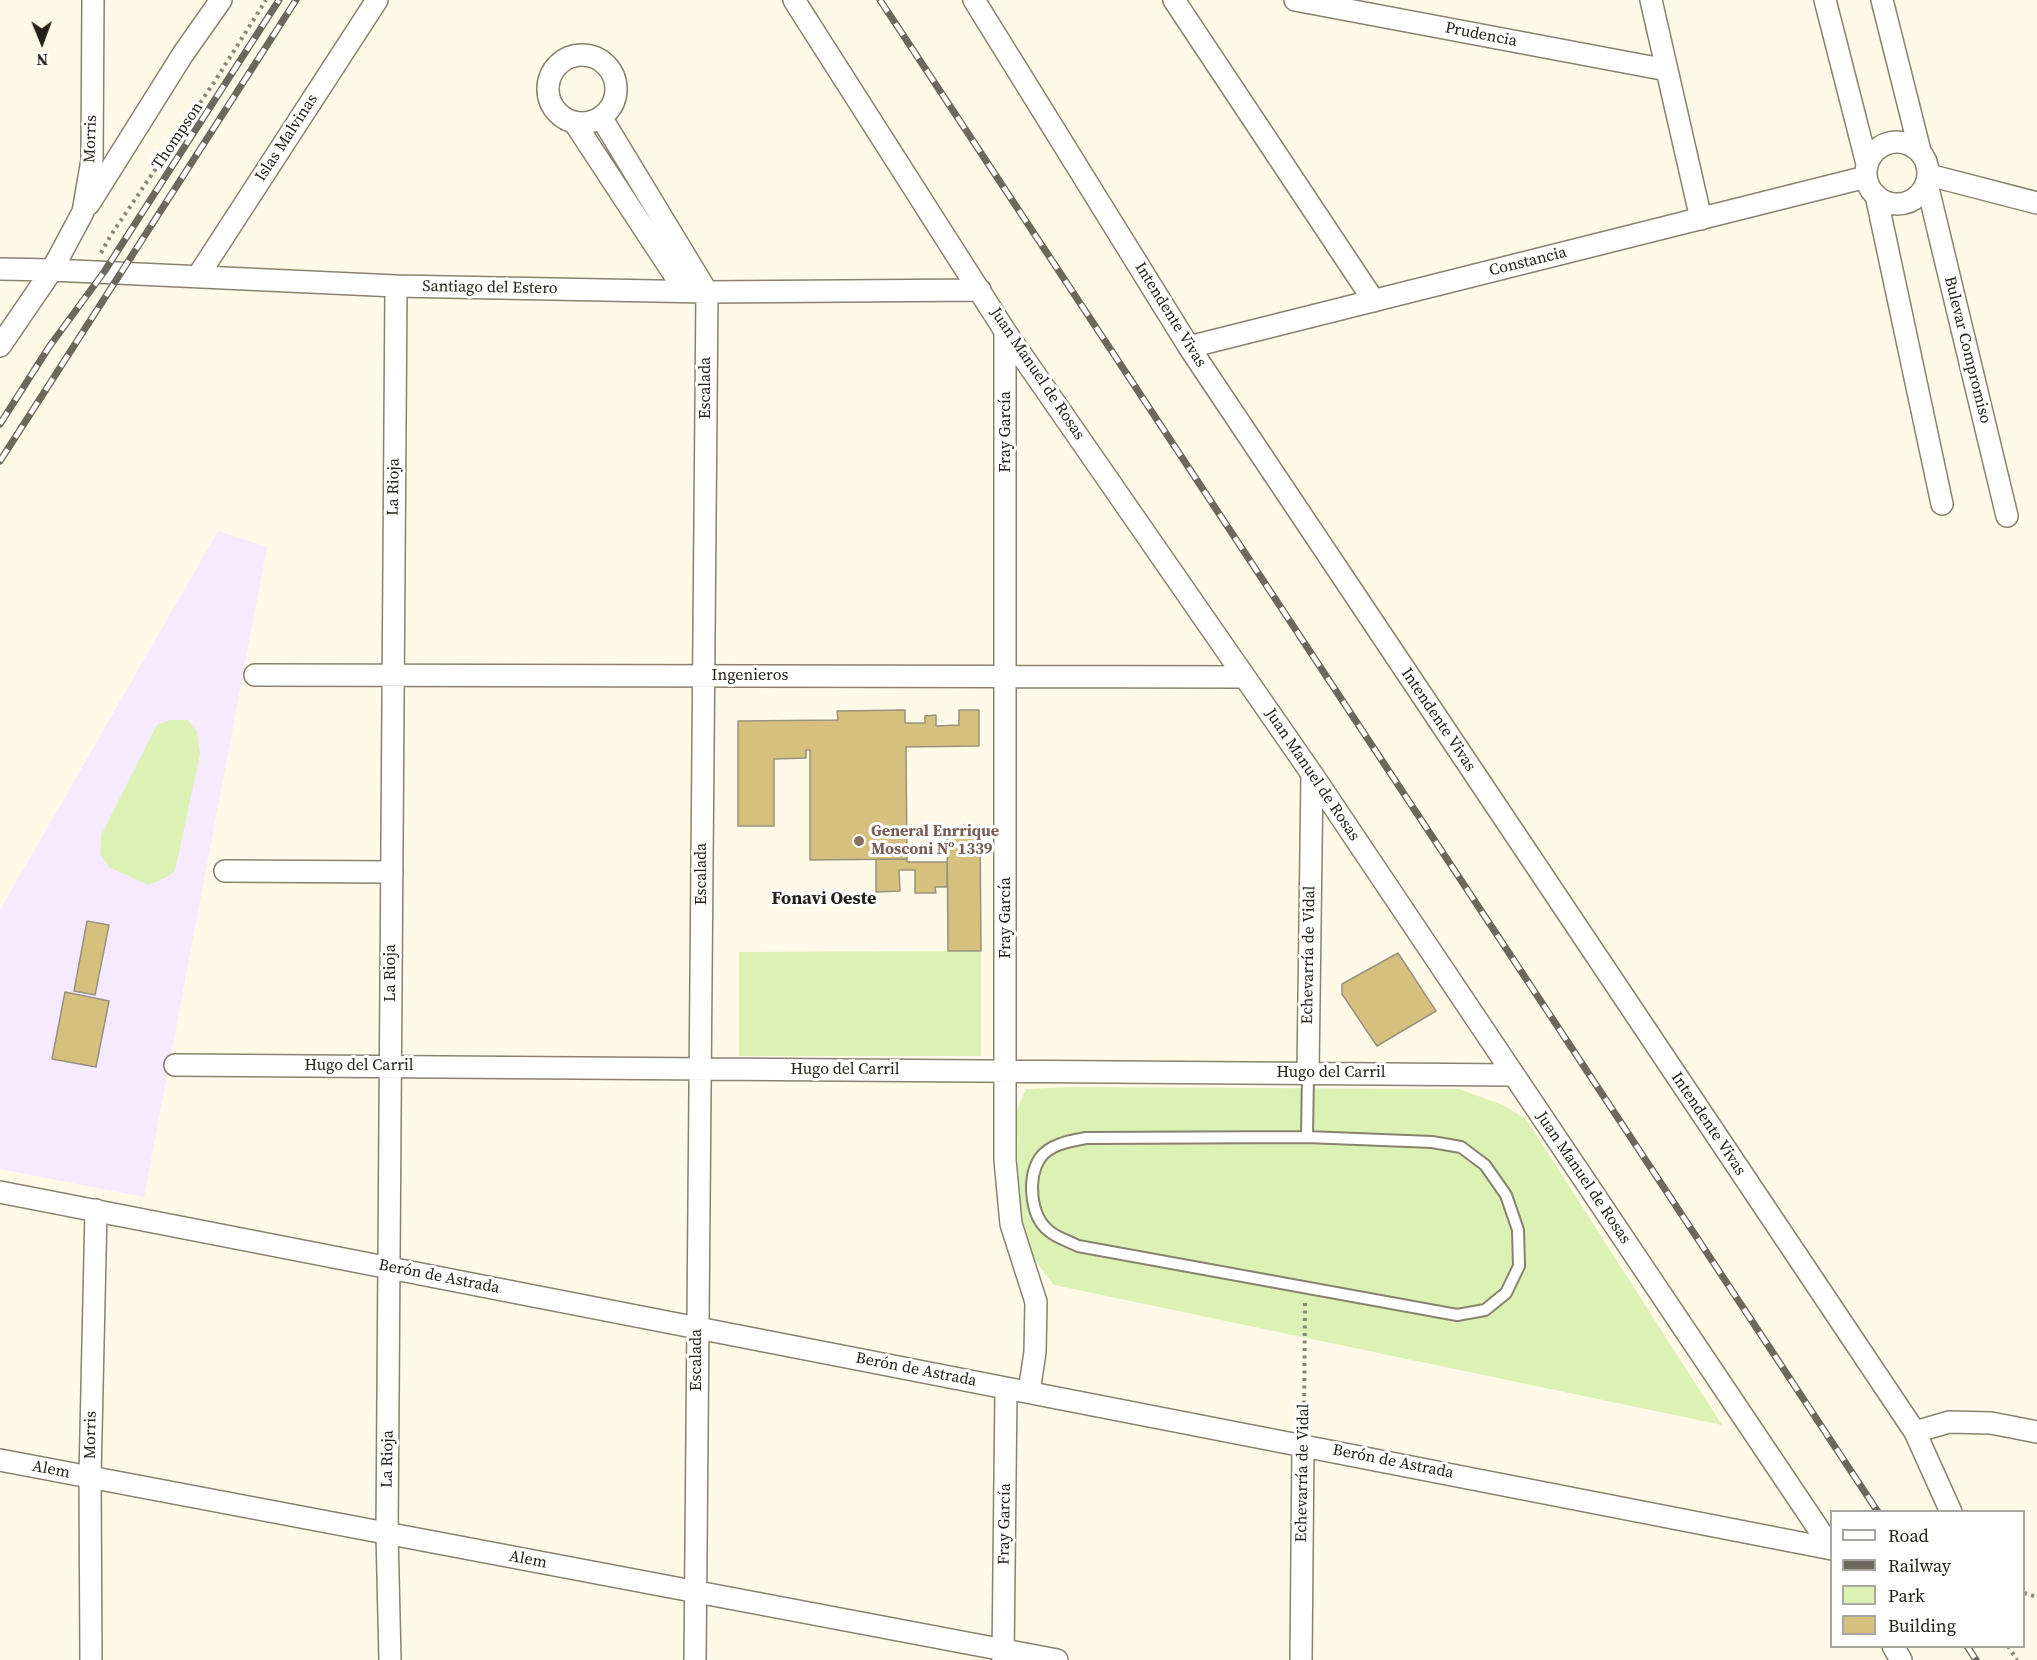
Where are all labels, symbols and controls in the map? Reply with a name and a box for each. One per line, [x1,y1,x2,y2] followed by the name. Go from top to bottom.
[12,12,72,72] north arrow
[1443,19,1519,51] street label: Prudencia
[36,49,48,71] text: N
[252,91,322,185] street label: Islas Malvinas
[149,99,207,173] street label: Thompson
[81,115,101,163] street label: Morris
[1487,243,1569,281] street label: Constancia
[1130,259,1210,371] street label: Intendente Vivas
[1939,274,1995,426] street label: Bulevar Compromiso
[422,277,558,299] street label: Santiago del Estero
[985,304,1089,444] street label: Juan Manuel de Rosas
[696,357,716,419] street label: Escalada
[996,391,1016,473] street label: Fray García
[384,458,404,516] street label: La Rioja
[1396,665,1480,775] street label: Intendente Vivas
[712,666,788,686] street label: Ingenieros
[1260,705,1364,845] street label: Juan Manuel de Rosas
[871,822,999,860] place label: General Enrrique Mosconi Nº 1339
[852,834,866,848] marker: General Enrrique Mosconi Nº 1339
[692,843,712,905] street label: Escalada
[996,877,1016,959] street label: Fray García
[1298,885,1320,1025] street label: Echevarría de Vidal
[772,888,876,910] district label: Fonavi Oeste
[381,944,401,1002] street label: La Rioja
[305,1056,413,1076] street label: Hugo del Carril
[791,1060,899,1080] street label: Hugo del Carril
[1277,1063,1385,1083] street label: Hugo del Carril
[1666,1069,1750,1179] street label: Intendente Vivas
[1531,1108,1635,1248] street label: Juan Manuel de Rosas
[377,1256,501,1298] street label: Berón de Astrada
[687,1329,707,1391] street label: Escalada
[854,1349,978,1391] street label: Berón de Astrada
[1292,1403,1314,1543] street label: Echevarría de Vidal
[81,1411,101,1459] street label: Morris
[378,1430,398,1488] street label: La Rioja
[1331,1441,1455,1483] street label: Berón de Astrada
[31,1457,71,1483] street label: Alem
[995,1483,1015,1565] street label: Fray García
[1830,1510,2025,1648] legend
[1888,1523,1929,1548] text: Road
[508,1547,548,1573] street label: Alem
[1888,1553,1951,1578] text: Railway
[1888,1583,1925,1608] text: Park
[1888,1613,1956,1638] text: Building

